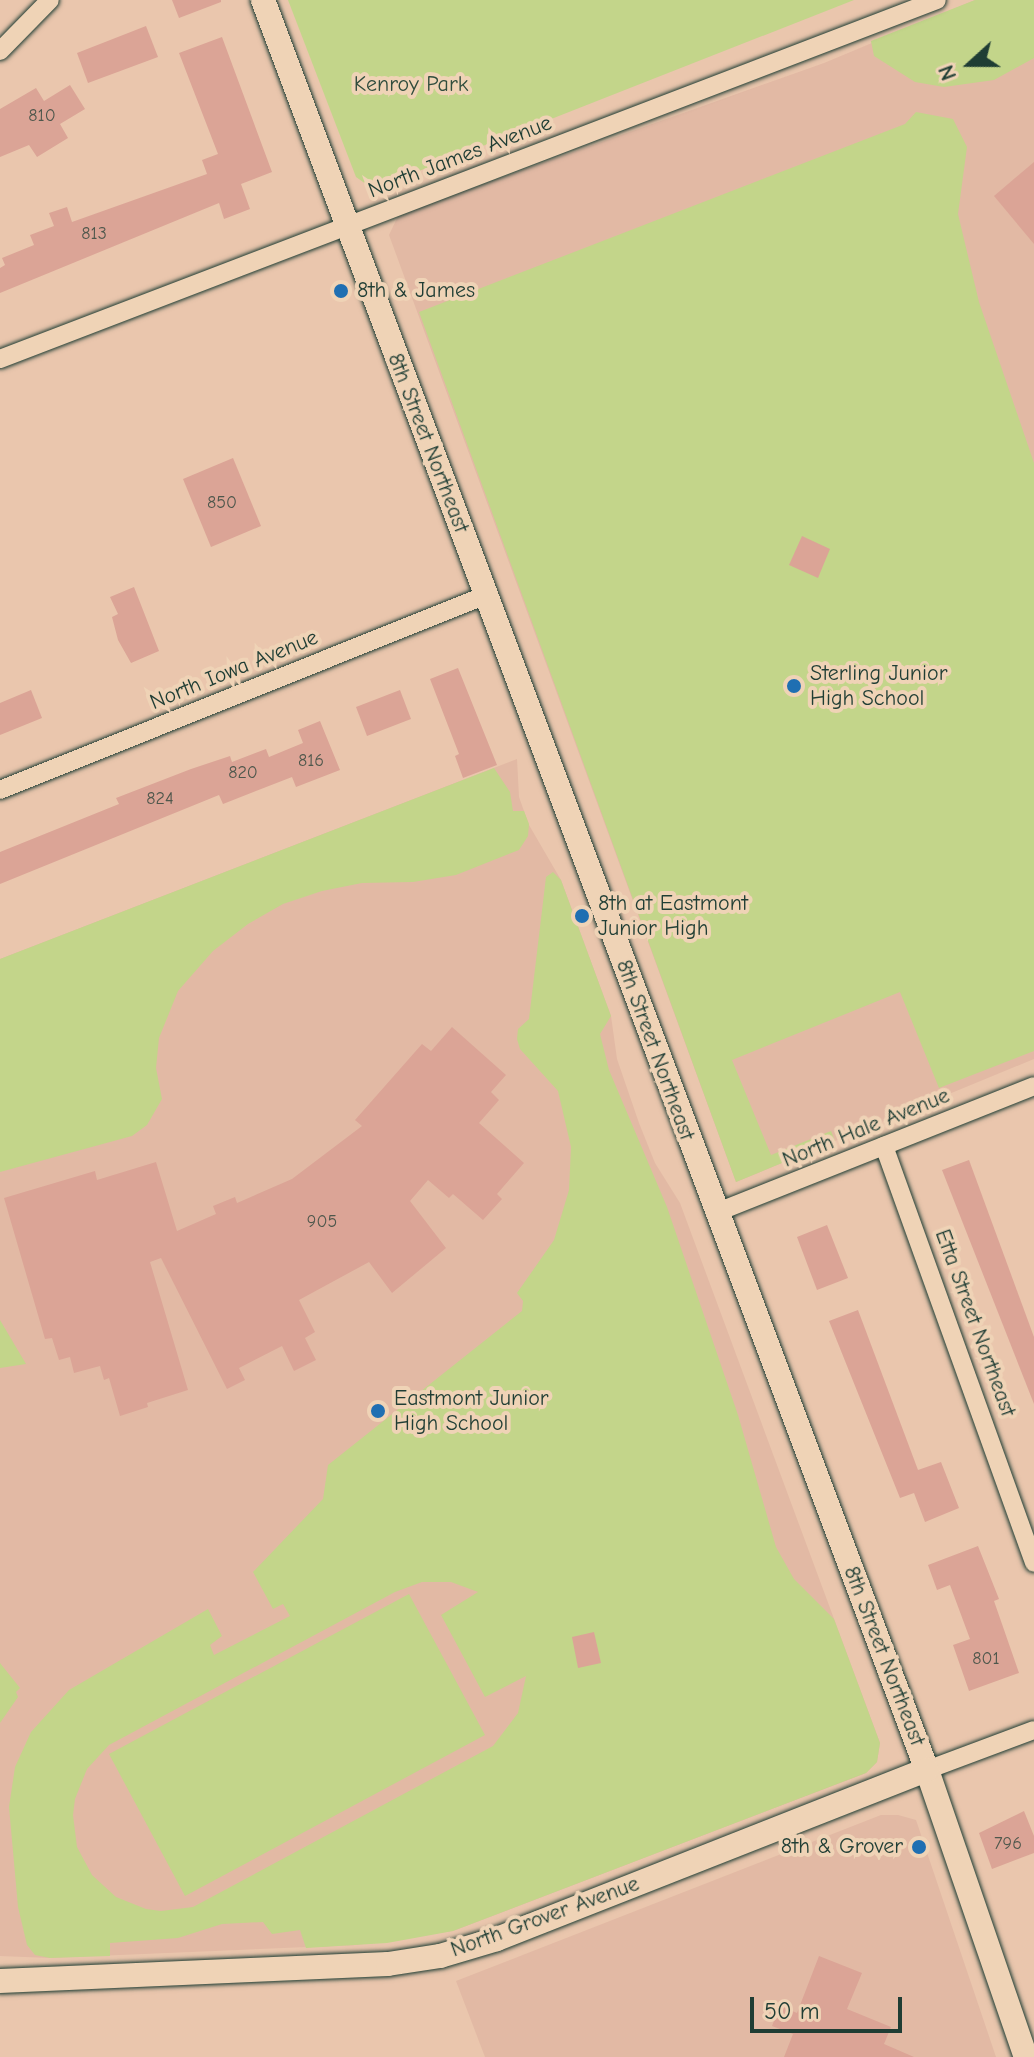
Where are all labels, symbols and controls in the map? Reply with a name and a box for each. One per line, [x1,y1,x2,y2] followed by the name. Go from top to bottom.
[930,24,1010,104] north arrow
[933,61,962,84] text: N
[354,72,468,98] park label: Kenroy Park
[28,105,56,127] house number: 810
[365,110,555,204] street label: North James Avenue
[81,223,107,245] house number: 813
[357,278,475,304] place label: 8th & James
[332,282,350,300] marker: 8th & James
[382,350,474,536] street label: 8th Street Northeast
[207,492,237,514] house number: 850
[146,624,322,716] street label: North Iowa Avenue
[810,660,947,712] place label: Sterling Junior High School
[785,677,803,695] marker: Sterling Junior High School
[298,750,324,772] house number: 816
[228,762,258,784] house number: 820
[146,788,174,810] house number: 824
[598,890,748,942] place label: 8th at Eastmont Junior High
[573,907,591,925] marker: 8th at Eastmont Junior High
[610,956,700,1144] street label: 8th Street Northeast
[779,1082,953,1174] street label: North Hale Avenue
[307,1211,337,1233] house number: 905
[929,1226,1021,1420] street label: Etta Street Northeast
[394,1385,549,1436] place label: Eastmont Junior High School
[369,1402,387,1420] marker: Eastmont Junior High School
[838,1563,930,1749] street label: 8th Street Northeast
[972,1648,1000,1670] house number: 801
[994,1833,1022,1855] house number: 796
[781,1834,903,1860] place label: 8th & Grover
[910,1838,928,1856] marker: 8th & Grover
[447,1871,643,1963] street label: North Grover Avenue
[754,1981,906,2031] scale bar
[764,1997,820,2025] text: 50 m

